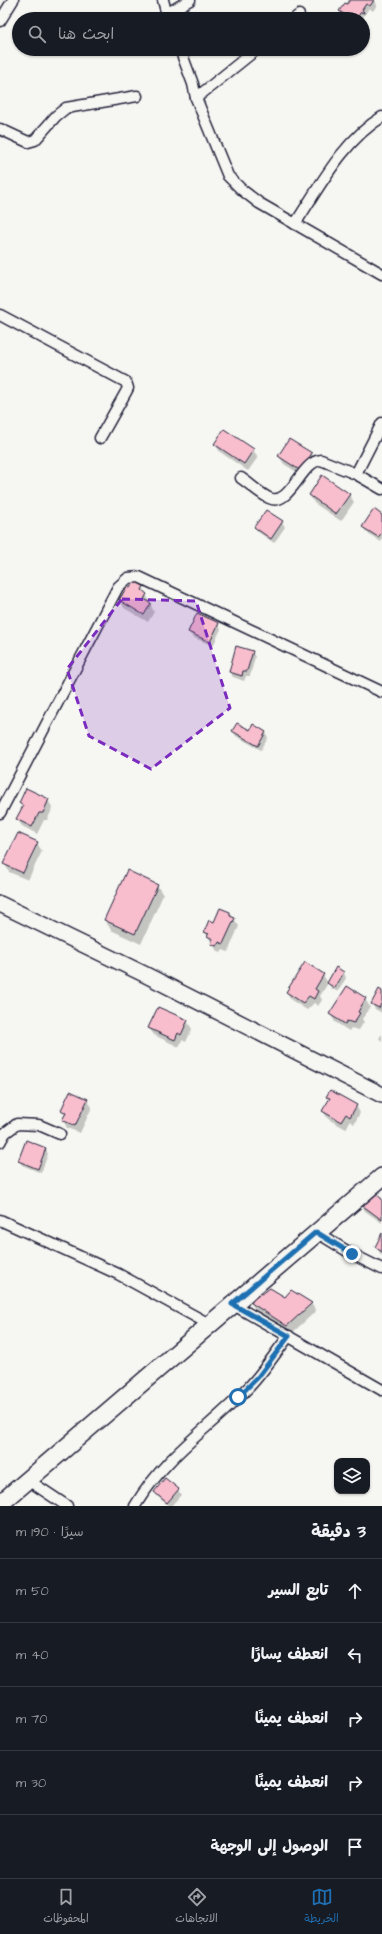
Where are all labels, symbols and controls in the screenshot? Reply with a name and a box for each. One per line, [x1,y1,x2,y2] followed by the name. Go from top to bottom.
[12,12,370,56] search box
[26,23,48,45] icon: search
[58,24,114,45] text: ابحث هنا
[343,1245,361,1263] route end
[229,1388,247,1406] route start
[334,1458,370,1494] map controls
[334,1458,370,1494] button: layers
[311,1520,366,1544] text: 3 دقيقة
[16,1523,83,1541] text: سيرًا · 190 m
[269,1580,328,1601] text: تابع السير
[344,1580,366,1602] icon: ahead
[16,1582,49,1600] text: 50 m
[251,1644,328,1665] text: انعطف يسارًا
[344,1644,366,1666] icon: left
[16,1646,48,1664] text: 40 m
[255,1708,328,1729] text: انعطف يمينًا
[344,1708,366,1730] icon: right
[16,1710,48,1728] text: 70 m
[255,1772,328,1793] text: انعطف يمينًا
[344,1772,366,1794] icon: right
[16,1774,46,1792] text: 30 m
[211,1836,328,1857] text: الوصول إلى الوجهة
[344,1836,366,1858] icon: arrive
[43,1886,89,1928] tab: المحفوظات
[175,1886,218,1928] tab: الاتجاهات
[304,1886,339,1928] tab: الخريطة

